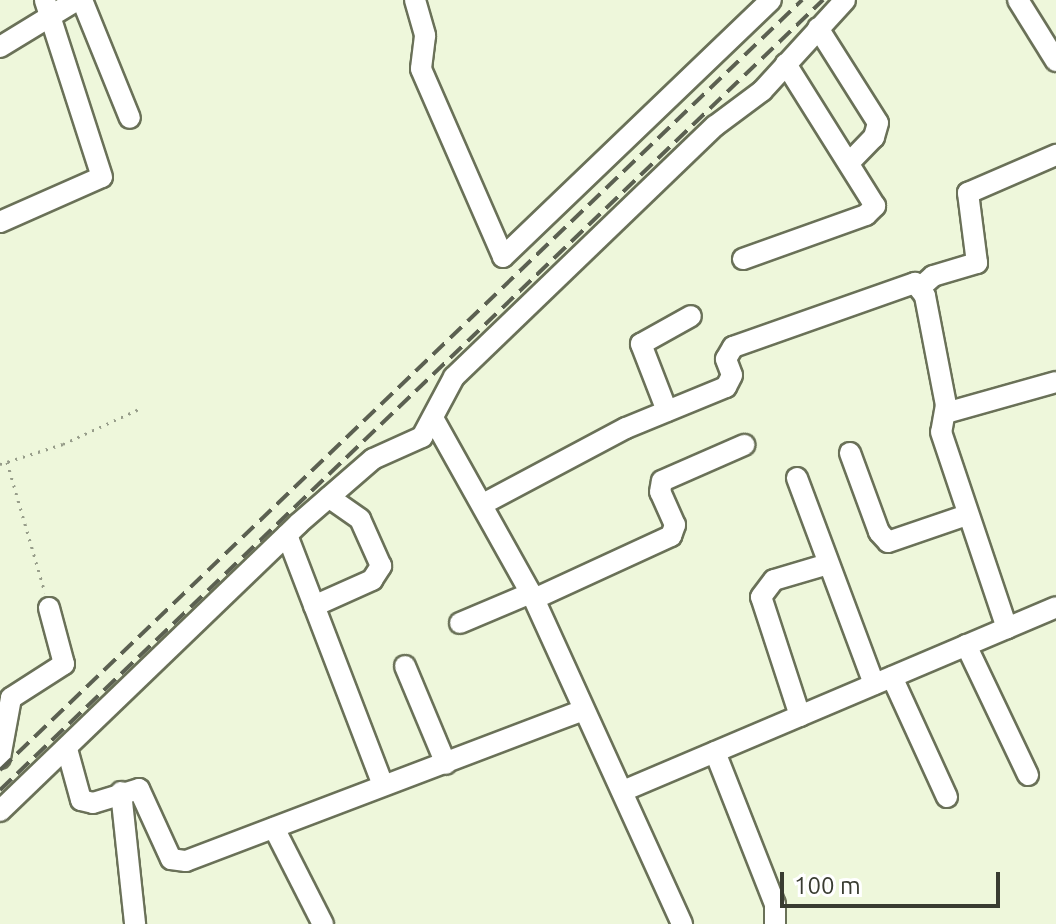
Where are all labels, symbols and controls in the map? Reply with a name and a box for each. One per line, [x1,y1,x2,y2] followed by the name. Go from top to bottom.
[784,856,1004,906] scale bar
[794,872,861,899] text: 100 m

